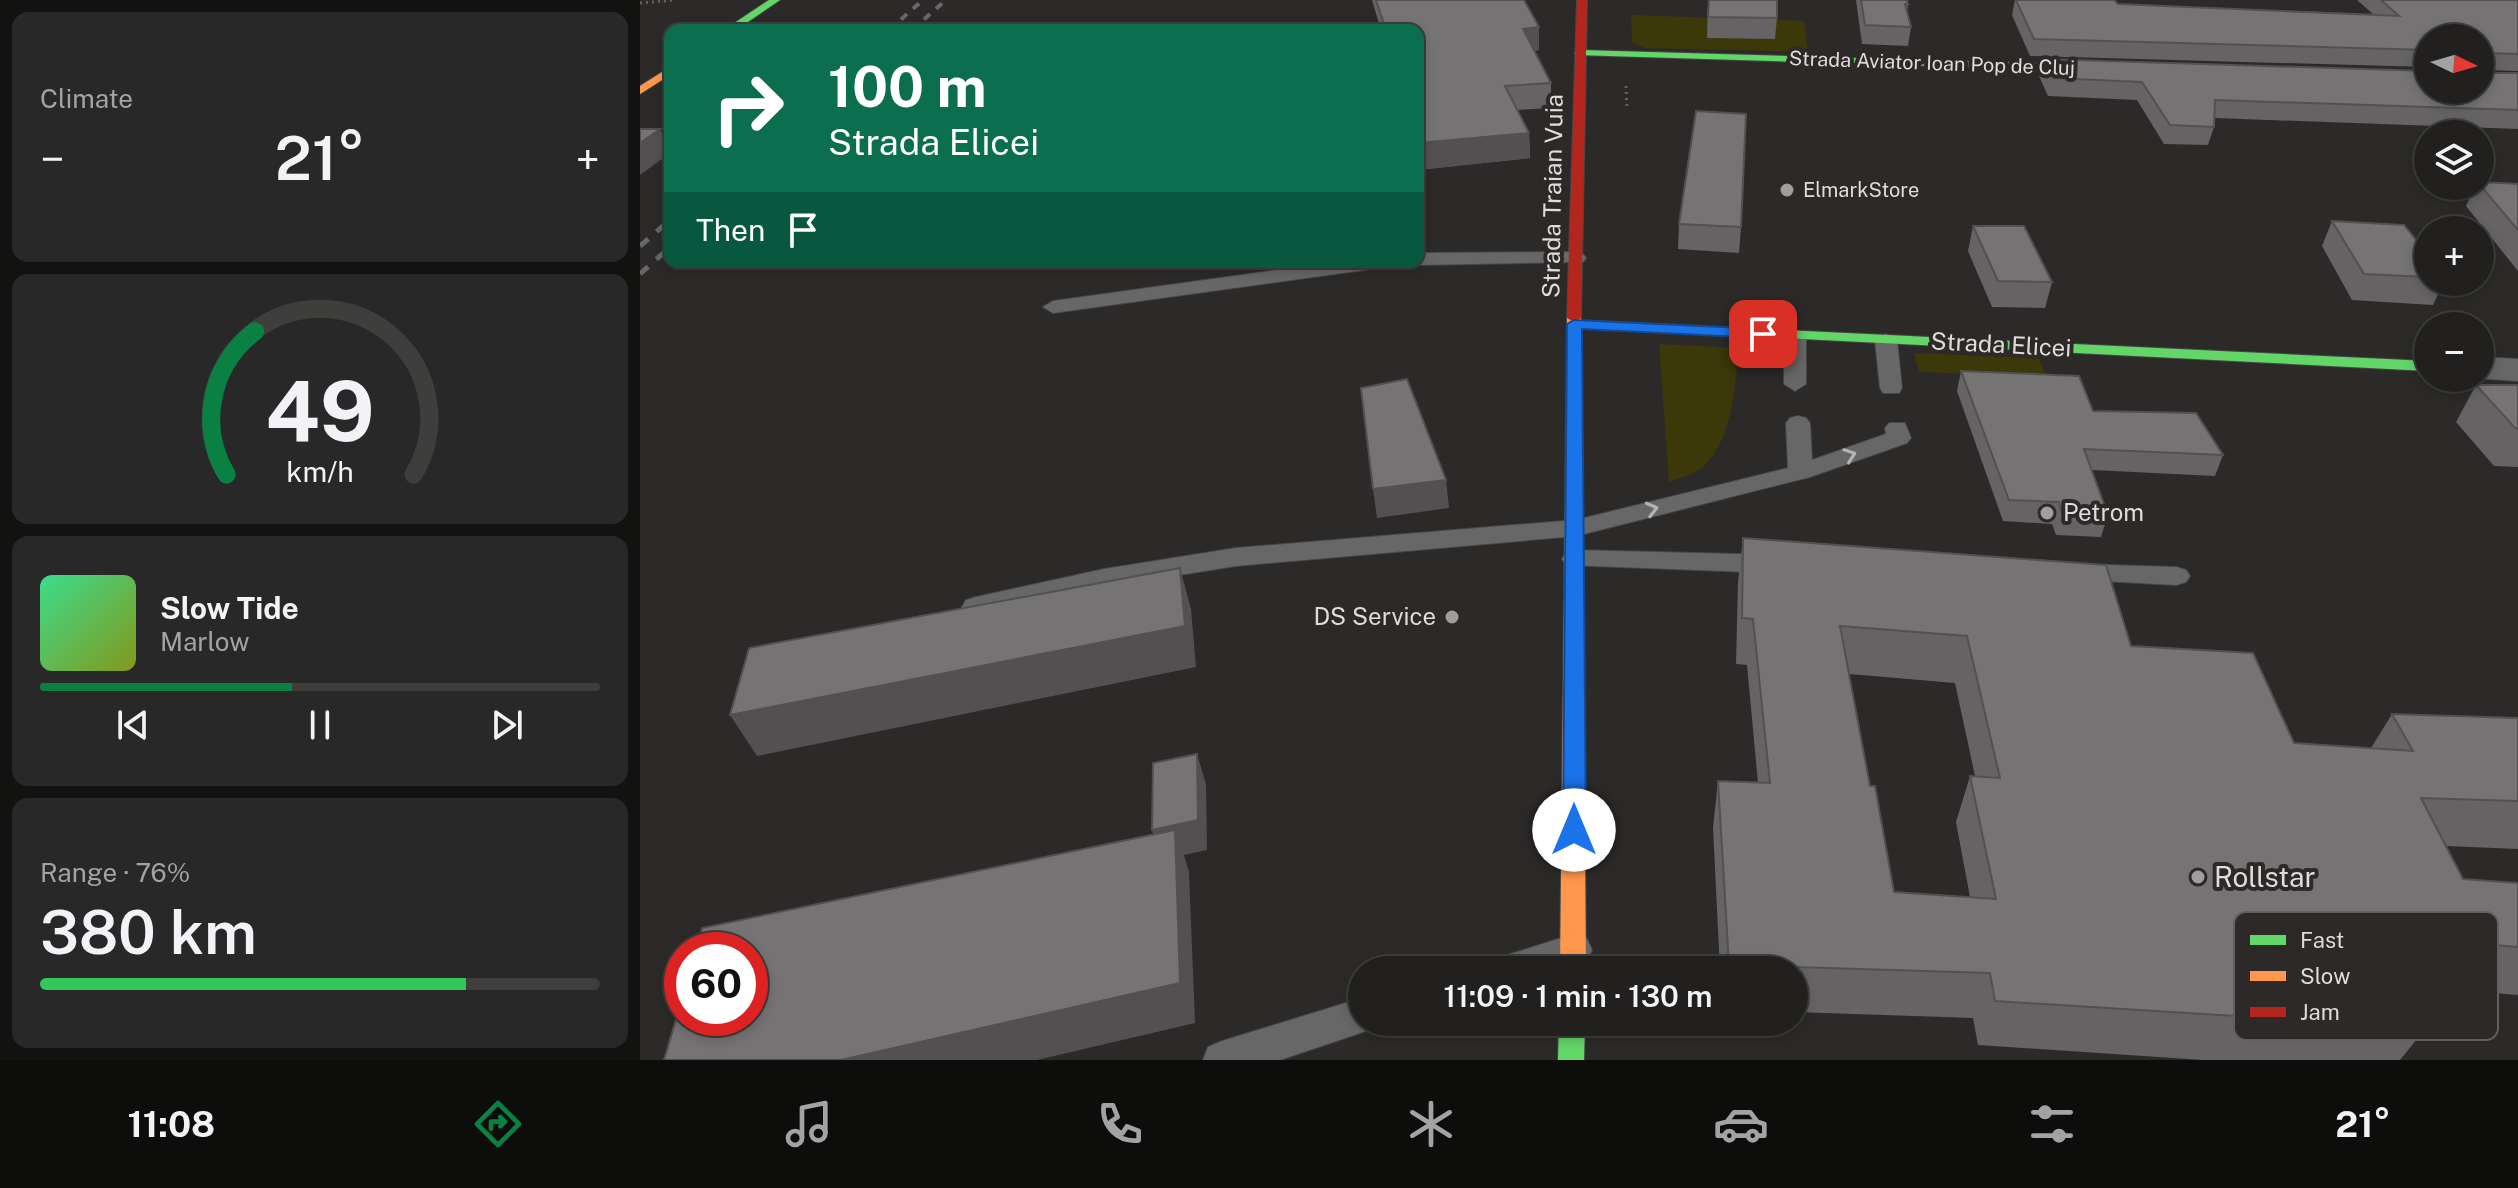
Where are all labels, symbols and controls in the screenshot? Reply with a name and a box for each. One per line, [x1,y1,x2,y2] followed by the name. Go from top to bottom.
[2414,24,2494,104] north arrow
[2414,24,2494,392] map controls
[1789,46,2075,80] street label: Strada Aviator Ioan Pop de Cluj
[828,54,987,120] text: 100 m
[696,56,800,160] icon: right
[40,83,133,114] text: Climate
[1536,94,1568,298] street label: Strada Traian Vuia
[2414,120,2494,200] button: layers
[828,121,1039,163] text: Strada Elicei
[275,123,365,194] text: 21°
[40,133,64,185] text: −
[576,133,600,185] text: +
[1803,178,1919,202] place label: ElmarkStore
[1778,181,1796,199] marker: ElmarkStore
[781,208,825,252] icon: arrive
[696,212,765,248] text: Then
[2414,216,2494,296] button: +
[1729,300,1797,368] pin
[1741,312,1785,356] icon: arrive
[2414,312,2494,392] button: −
[1930,326,2072,362] street label: Strada Elicei
[265,362,375,460] text: 49
[1842,448,1856,465] one-way arrow
[286,455,354,488] text: km/h
[2063,498,2144,526] place label: Petrom
[1644,502,1658,519] one-way arrow
[2038,504,2056,522] marker: Petrom
[160,590,299,626] text: Slow Tide
[1314,602,1436,630] place label: DS Service
[1443,608,1461,626] marker: DS Service
[160,626,250,657] text: Marlow
[111,703,155,747] icon: previous
[298,703,342,747] icon: pause
[485,703,529,747] icon: next
[1532,788,1616,872] position arrow
[40,857,190,888] text: Range · 76%
[2214,860,2316,893] place label: Rollstar
[2189,868,2207,886] marker: Rollstar
[40,897,257,968] text: 380 km
[2234,912,2498,1040] legend
[2300,927,2344,953] text: Fast
[664,932,768,1036] speed limit sign: 60
[2300,963,2350,989] text: Slow
[1444,978,1712,1014] text: 11:09 · 1 min · 130 m
[2300,999,2340,1025] text: Jam
[470,1096,526,1152] icon: directions
[781,1096,837,1152] icon: music
[1092,1096,1148,1152] icon: phone
[1403,1096,1459,1152] icon: climate
[1713,1096,1769,1152] icon: car
[2024,1096,2080,1152] icon: filters
[127,1103,215,1145] text: 11:08
[2335,1103,2391,1145] text: 21°

